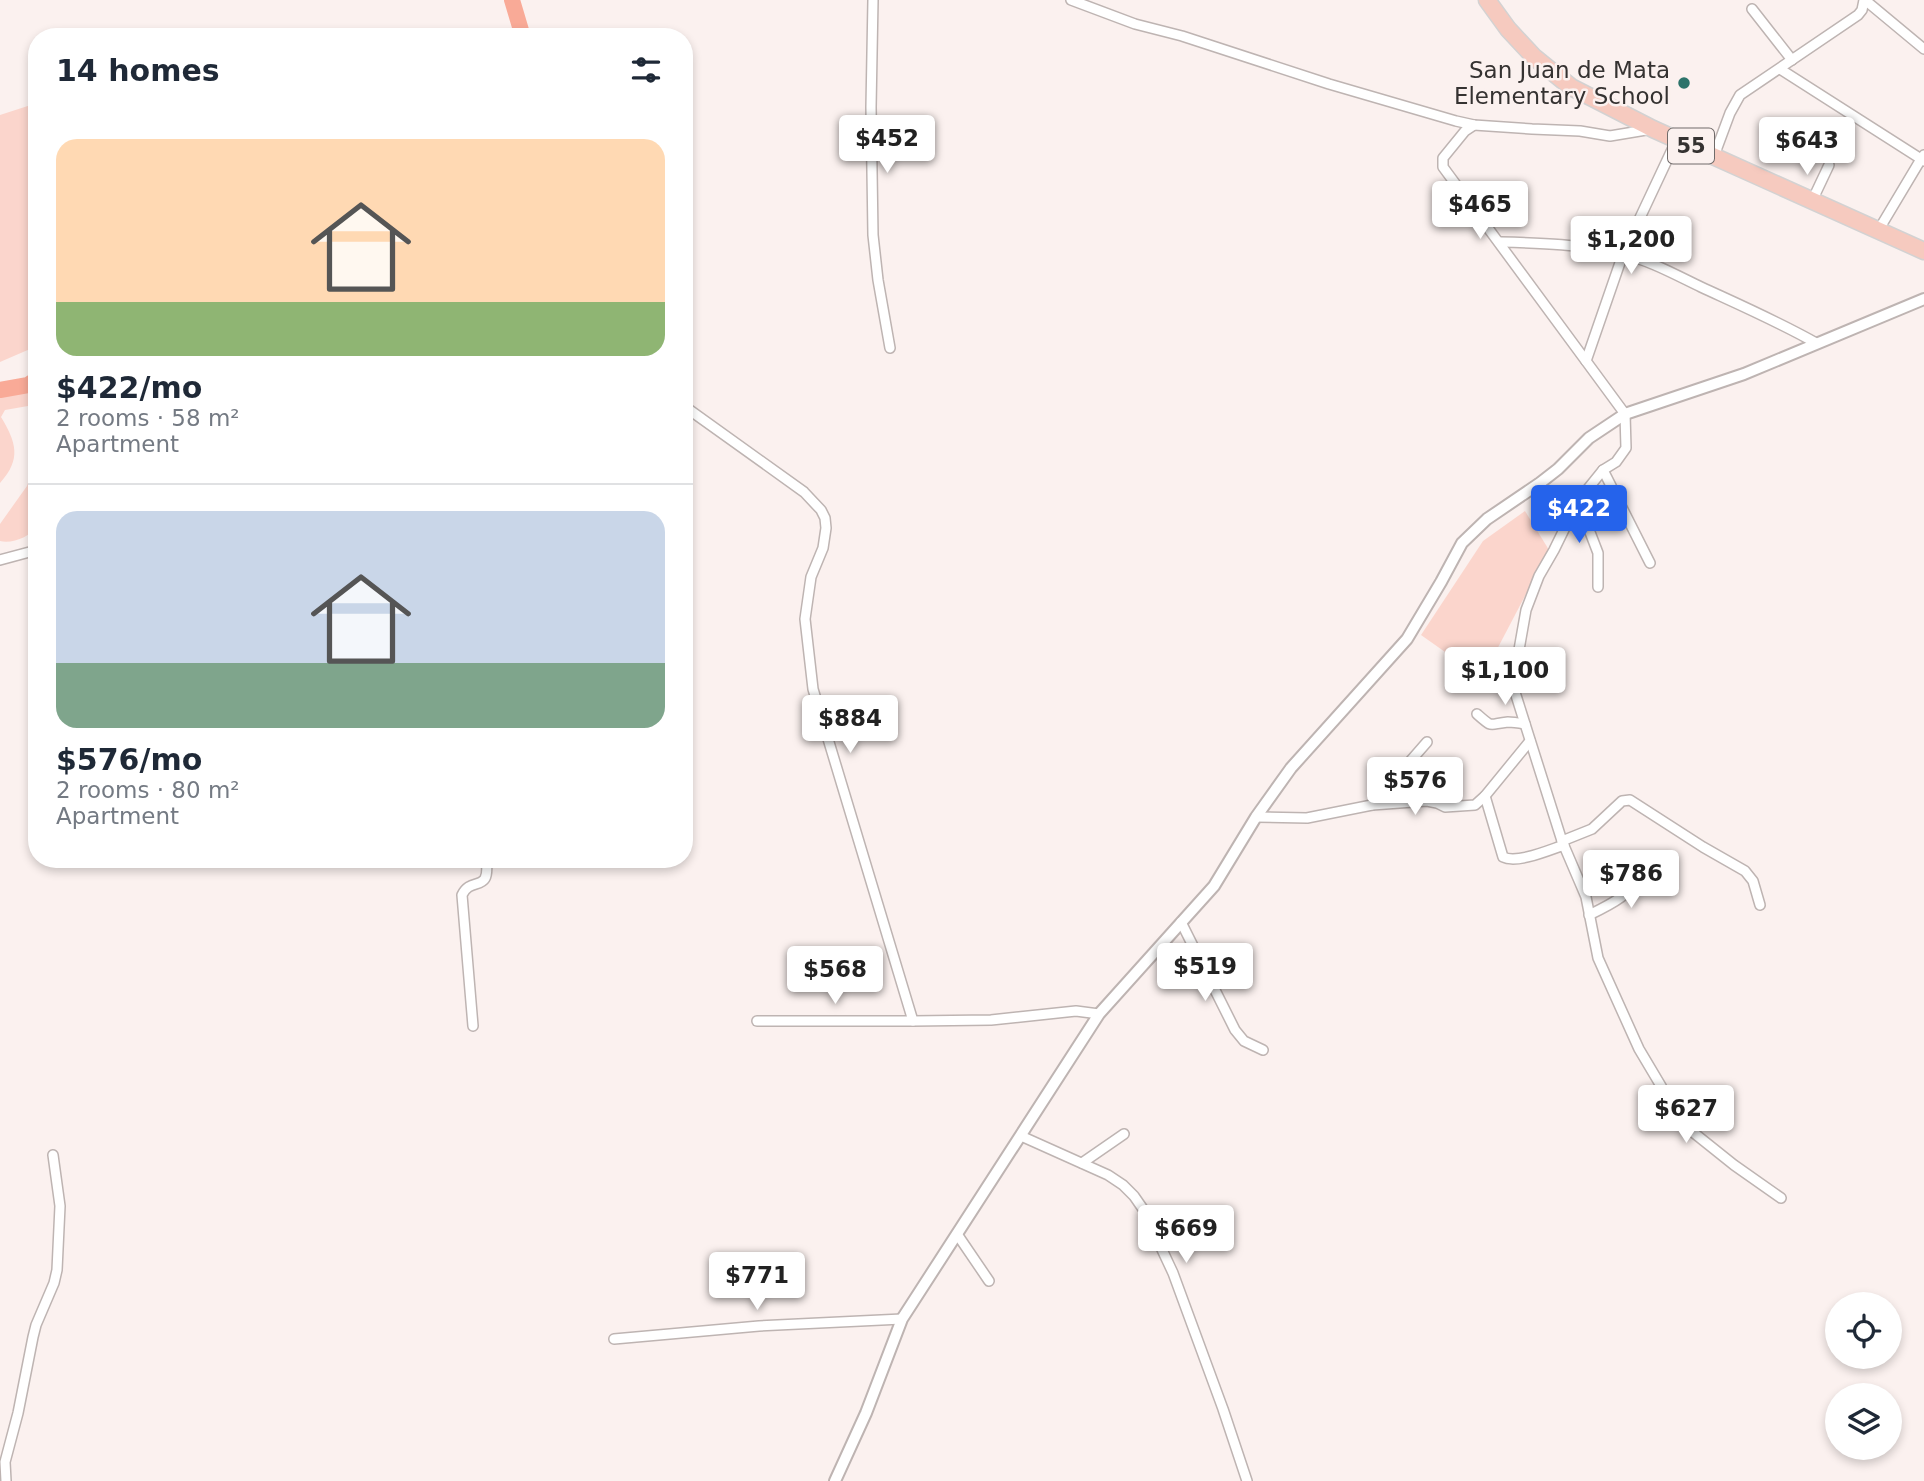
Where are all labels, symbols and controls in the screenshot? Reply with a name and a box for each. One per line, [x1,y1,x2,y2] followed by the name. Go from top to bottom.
[627,51,665,89] icon: filters
[56,53,220,88] text: 14 homes
[1454,57,1670,109] place label: San Juan de Mata Elementary School
[1676,75,1692,91] marker: San Juan de Mata Elementary School
[846,116,928,175] pin: $452
[1766,118,1848,177] pin: $643
[855,125,919,151] text: $452
[1775,127,1839,153] text: $643
[1668,128,1714,164] road number: 55
[1439,182,1521,241] pin: $465
[298,184,424,310] icon: home
[1448,191,1512,217] text: $465
[1574,216,1688,276] pin: $1,200
[1587,226,1675,252] text: $1,200
[56,370,202,405] text: $422/mo
[56,405,240,431] text: 2 rooms · 58 m²
[56,431,179,457] text: Apartment
[1538,486,1620,545] pin: $422
[1547,495,1611,521] text: $422
[298,556,424,682] icon: home
[1448,648,1562,707] pin: $1,100
[1461,657,1549,683] text: $1,100
[809,696,891,755] pin: $884
[818,705,882,731] text: $884
[56,742,202,777] text: $576/mo
[1374,758,1456,817] pin: $576
[1383,767,1447,793] text: $576
[56,777,240,803] text: 2 rooms · 80 m²
[56,803,179,829] text: Apartment
[1590,850,1672,910] pin: $786
[1599,860,1663,886] text: $786
[1164,944,1246,1003] pin: $519
[794,946,876,1006] pin: $568
[1173,953,1237,979] text: $519
[803,956,867,982] text: $568
[1645,1086,1727,1145] pin: $627
[1654,1095,1718,1121] text: $627
[1145,1206,1227,1265] pin: $669
[1154,1215,1218,1241] text: $669
[716,1252,798,1312] pin: $771
[725,1262,789,1288] text: $771
[1825,1292,1902,1460] map controls
[1825,1292,1902,1369] button: locate
[1825,1383,1902,1460] button: layers

